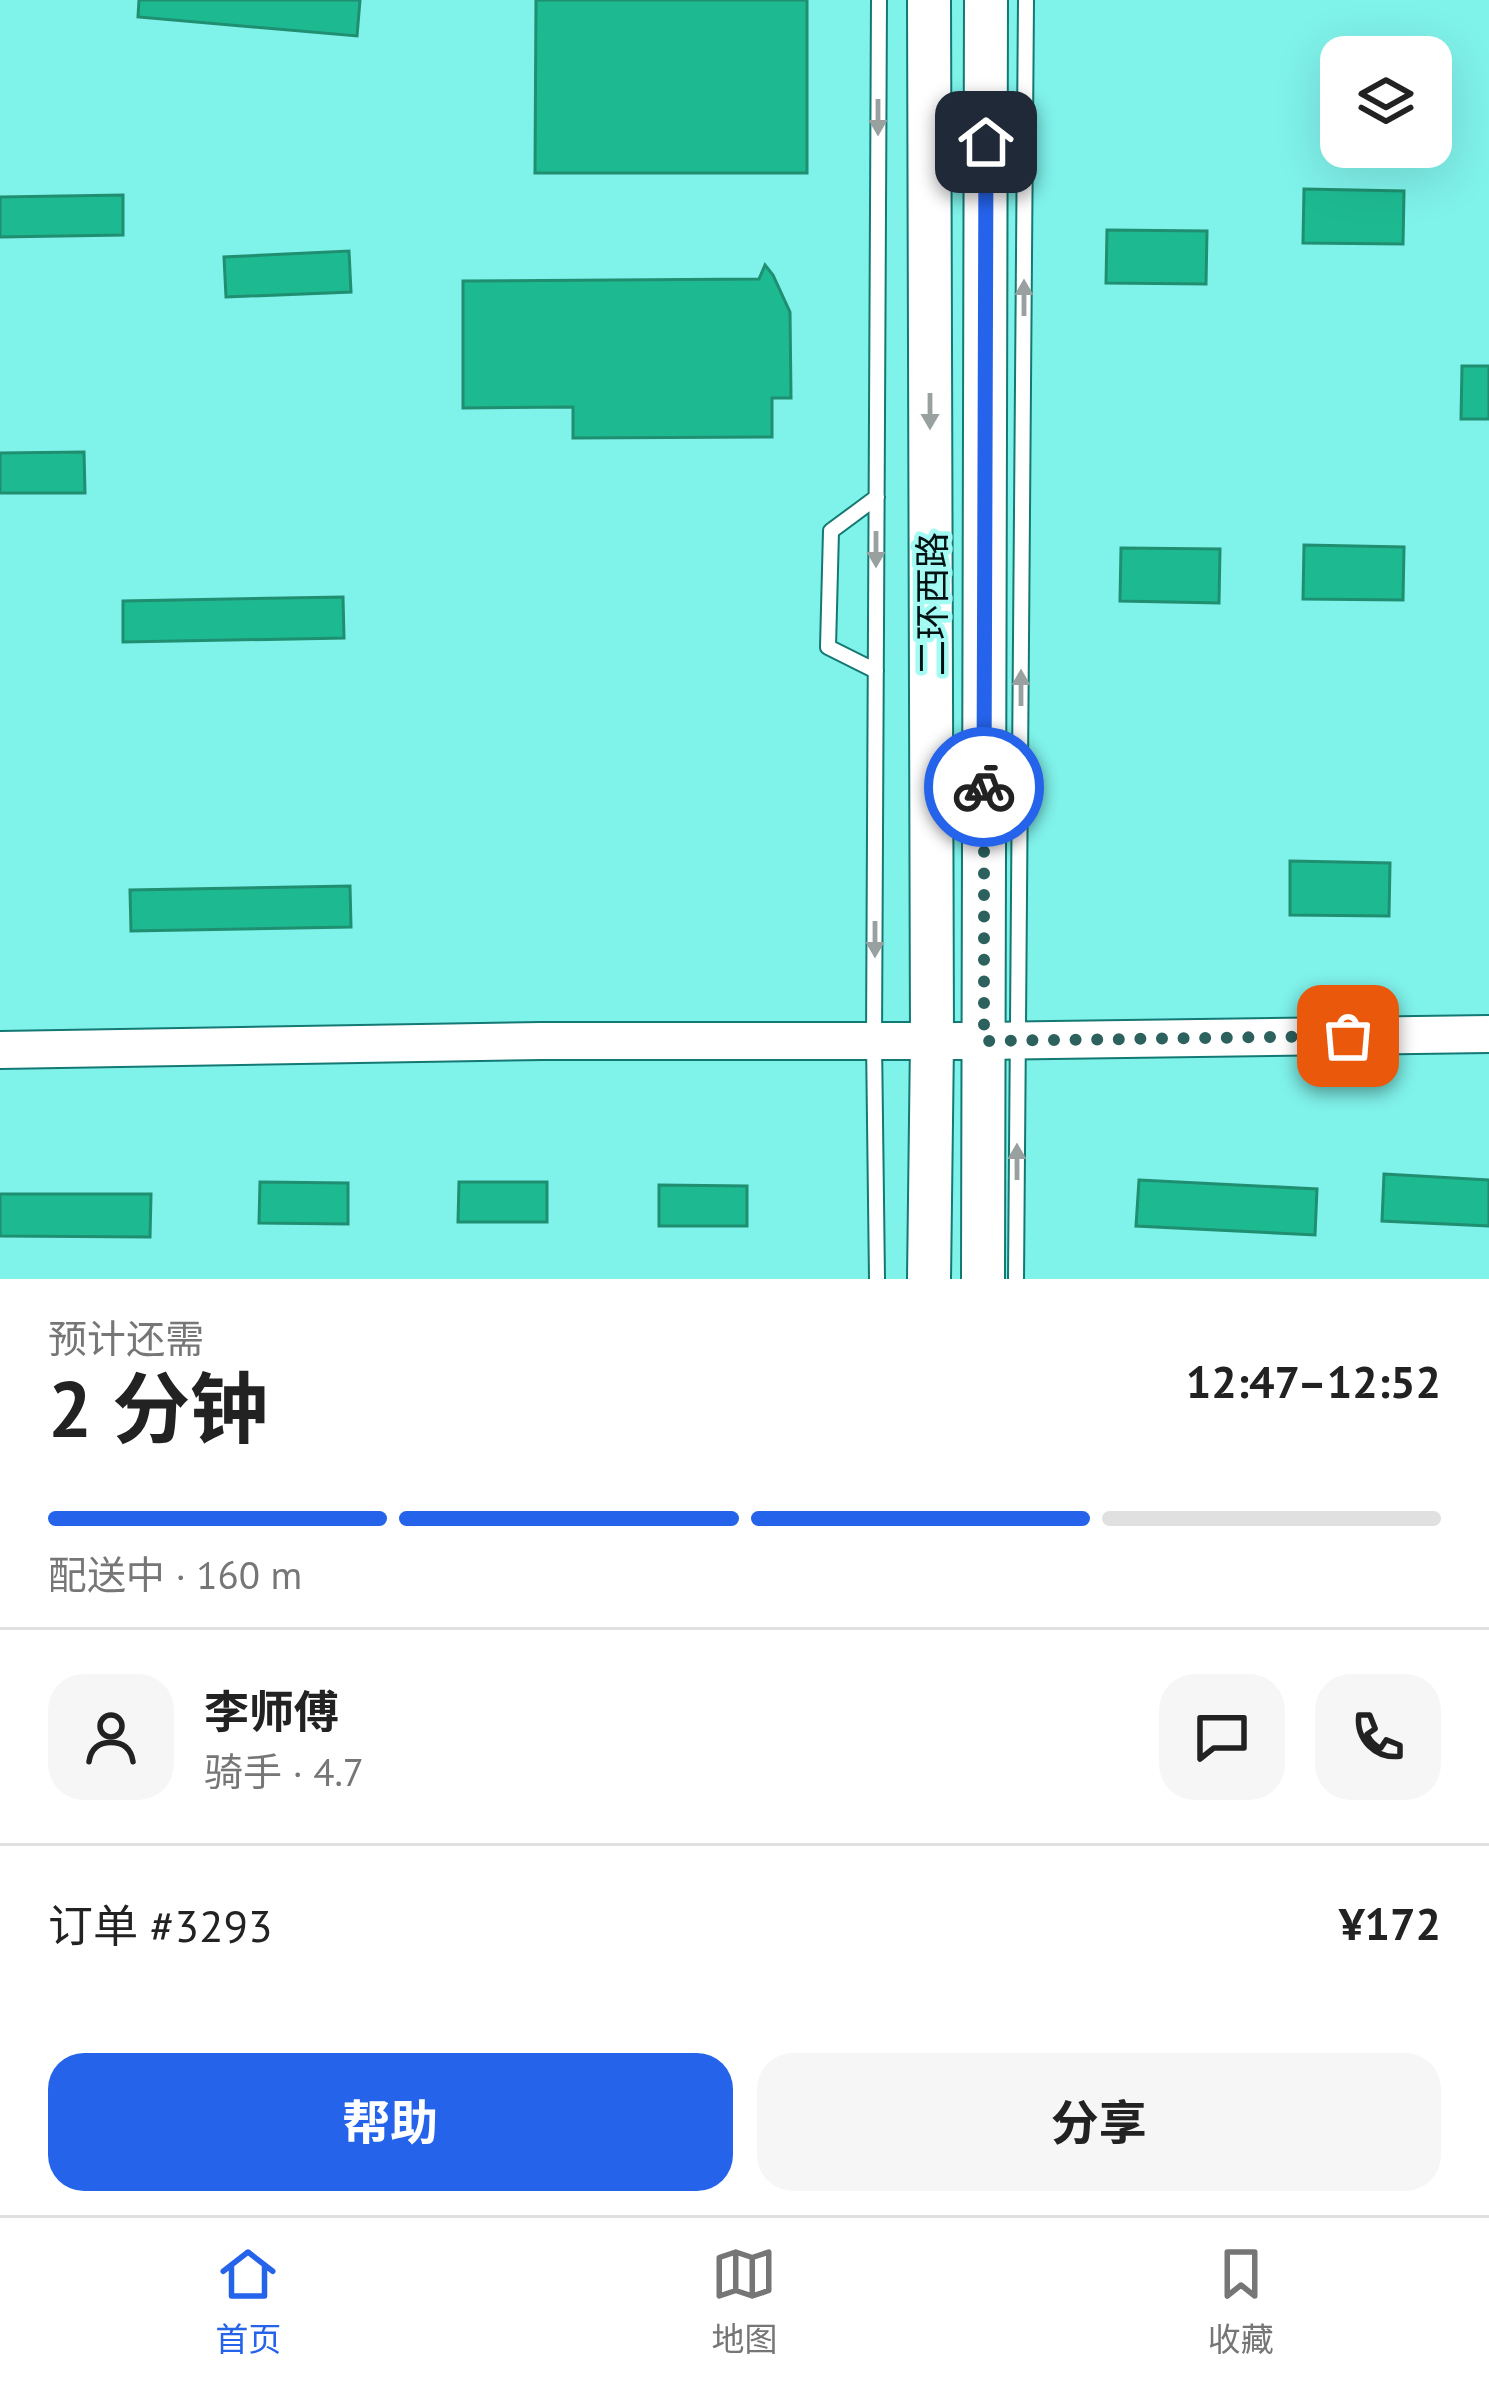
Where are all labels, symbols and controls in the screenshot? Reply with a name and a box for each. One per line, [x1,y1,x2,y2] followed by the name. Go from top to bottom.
[1320,36,1452,168] map controls
[1320,36,1452,168] button: layers
[935,91,1037,193] pin
[868,99,888,137] one-way arrow
[953,109,1019,175] icon: home
[1014,278,1034,316] one-way arrow
[920,393,940,431] one-way arrow
[867,531,886,569] one-way arrow
[908,532,955,676] street label: 二环西路
[1011,668,1031,706] one-way arrow
[924,727,1044,847] courier
[951,754,1017,820] icon: bike
[865,921,884,959] one-way arrow
[1297,985,1399,1087] pin
[1315,1003,1381,1069] icon: bag
[1007,1142,1027,1180] one-way arrow
[48,1313,204,1364] text: 预计还需
[1186,1352,1441,1410] text: 12:47–12:52
[48,1358,268,1459] text: 2 分钟
[48,1549,302,1600] text: 配送中 · 160 m
[48,1674,174,1800] button: person
[1159,1674,1285,1800] button: chat
[1315,1674,1441,1800] button: phone
[204,1682,339,1740] text: 李师傅
[204,1746,364,1797] text: 骑手 · 4.7
[1339,1894,1441,1952] text: ¥172
[48,1896,273,1954] text: 订单 #3293
[48,2053,733,2191] button: 帮助
[757,2053,1441,2191] button: 分享
[215,2241,281,2361] tab: 首页
[711,2241,777,2361] tab: 地图
[1208,2241,1274,2361] tab: 收藏

